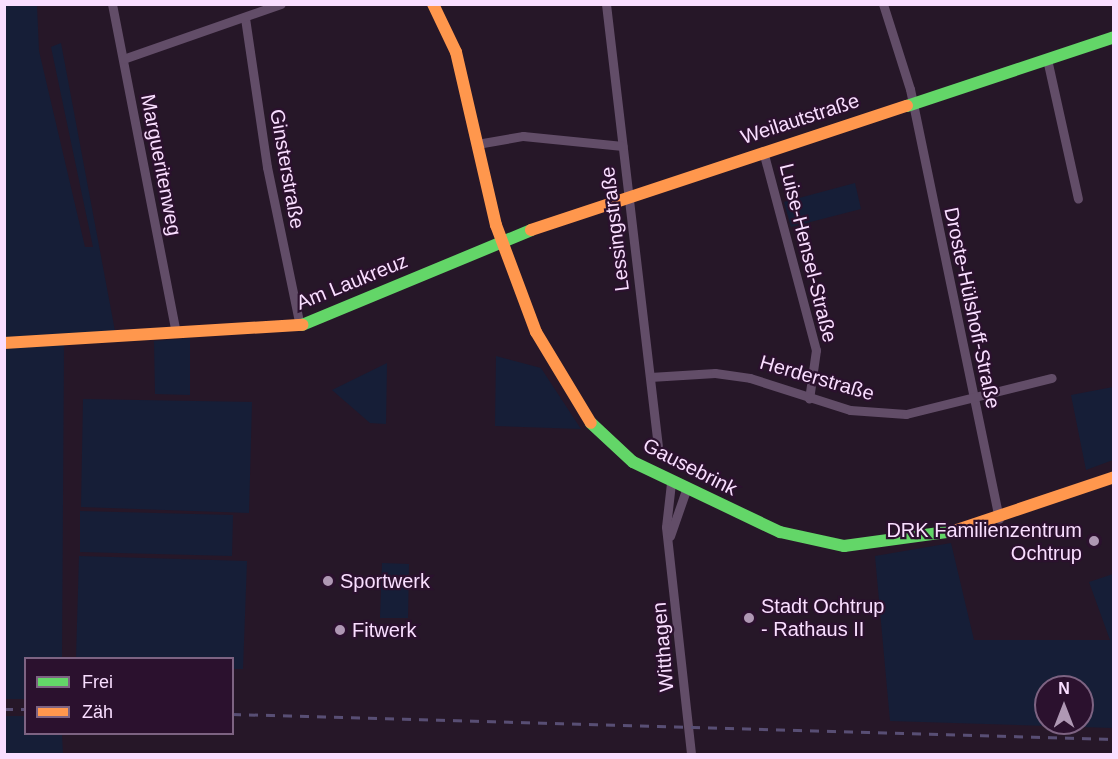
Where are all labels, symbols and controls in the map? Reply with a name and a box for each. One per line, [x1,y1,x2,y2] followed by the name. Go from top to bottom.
[738,89,862,149] street label: Weilautstraße
[136,92,186,238] street label: Margueritenweg
[265,107,309,231] street label: Ginsterstraße
[774,161,842,345] street label: Luise-Hensel-Straße
[595,165,635,293] street label: Lessingstraße
[939,205,1005,411] street label: Droste-Hülshoff-Straße
[293,249,411,315] street label: Am Laukreuz
[757,350,877,406] street label: Herderstraße
[639,433,741,501] street label: Gausebrink
[886,518,1082,565] place label: DRK Familienzentrum Ochtrup
[1087,534,1101,548] marker: DRK Familienzentrum Ochtrup
[340,569,430,593] place label: Sportwerk
[321,574,335,588] marker: Sportwerk
[761,594,884,641] place label: Stadt Ochtrup - Rathaus II
[647,601,679,693] street label: Witthagen
[742,611,756,625] marker: Stadt Ochtrup - Rathaus II
[352,618,416,642] place label: Fitwerk
[333,623,347,637] marker: Fitwerk
[24,657,234,735] legend
[82,672,113,692] text: Frei
[1034,675,1094,735] north arrow
[1058,680,1070,697] text: N
[82,702,113,722] text: Zäh

